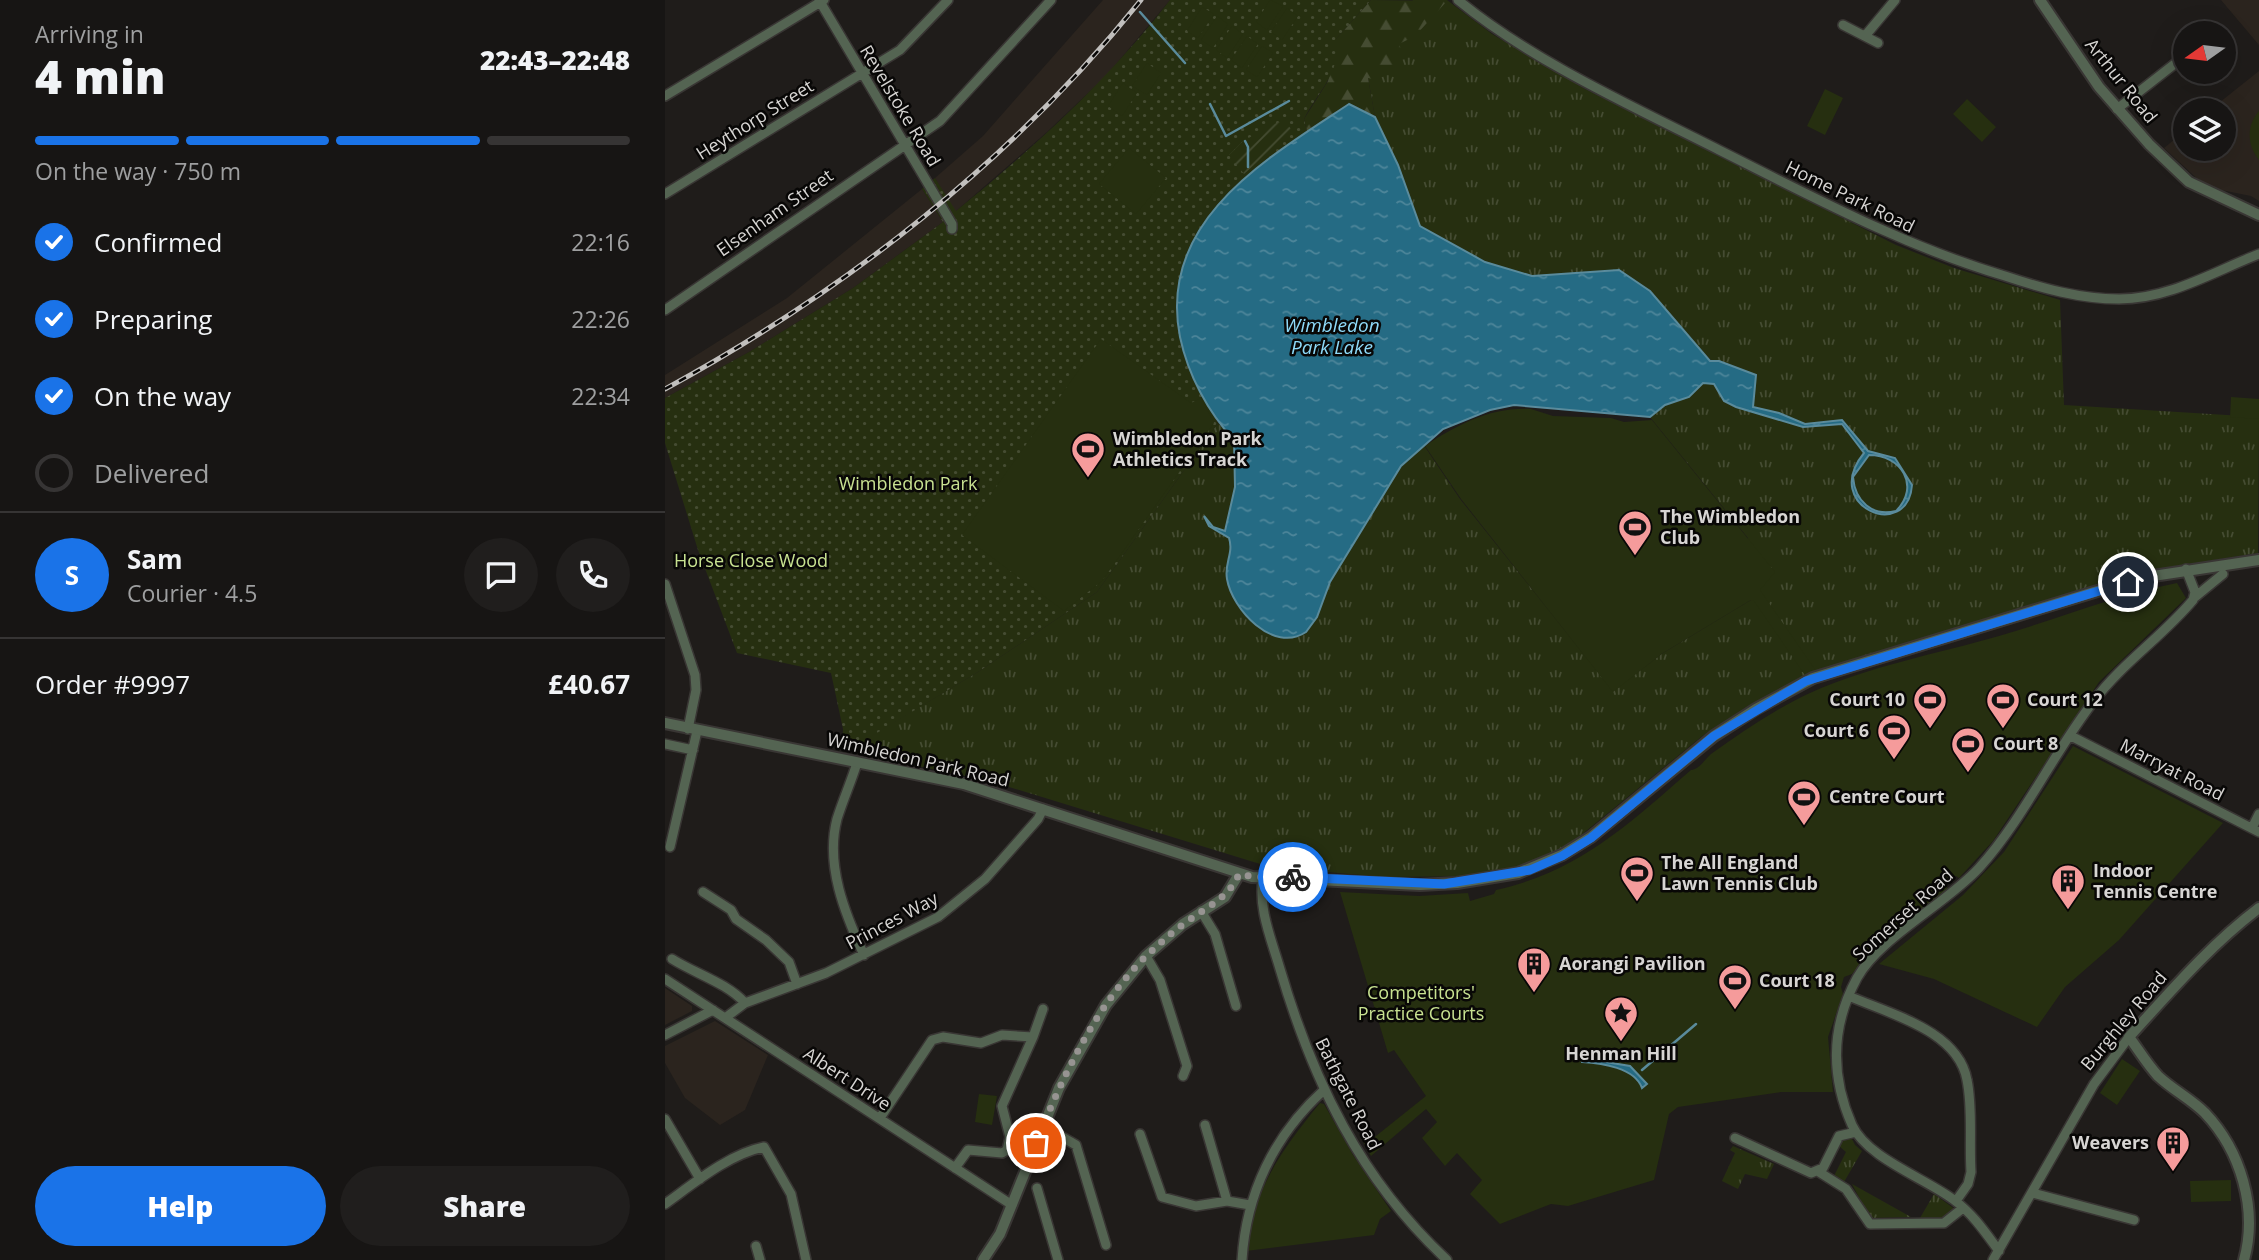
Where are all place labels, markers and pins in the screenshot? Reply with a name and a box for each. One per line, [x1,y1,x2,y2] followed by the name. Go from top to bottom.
[1113,426,1262,471] place label: Wimbledon Park Athletics Track
[1069,430,1107,479] sports icon: Wimbledon Park Athletics Track
[1660,504,1800,549] place label: The Wimbledon Club
[1616,508,1654,557] sports icon: The Wimbledon Club
[2098,552,2158,612] pin
[1911,681,1949,730] sports icon: Court 10
[1984,681,2022,730] sports icon: Court 12
[1829,687,1905,711] place label: Court 10
[2027,687,2103,711] place label: Court 12
[1875,712,1913,761] sports icon: Court 6
[1804,718,1869,742] place label: Court 6
[1949,725,1987,774] sports icon: Court 8
[1993,731,2058,755] place label: Court 8
[1785,778,1823,827] sports icon: Centre Court
[1829,784,1945,808] place label: Centre Court
[1661,850,1818,895] place label: The All England Lawn Tennis Club
[1618,854,1656,903] sports icon: The All England Lawn Tennis Club
[2093,858,2217,903] place label: Indoor Tennis Centre
[2049,862,2087,911] building icon: Indoor Tennis Centre
[1515,945,1553,994] building icon: Aorangi Pavilion
[1559,951,1706,975] place label: Aorangi Pavilion
[1716,962,1754,1011] sports icon: Court 18
[1759,968,1835,992] place label: Court 18
[1602,994,1640,1043] place icon: Henman Hill
[1565,1041,1677,1065] place label: Henman Hill
[1006,1113,1066,1173] pin
[2154,1124,2192,1173] building icon: Weavers
[2072,1130,2149,1154] place label: Weavers

